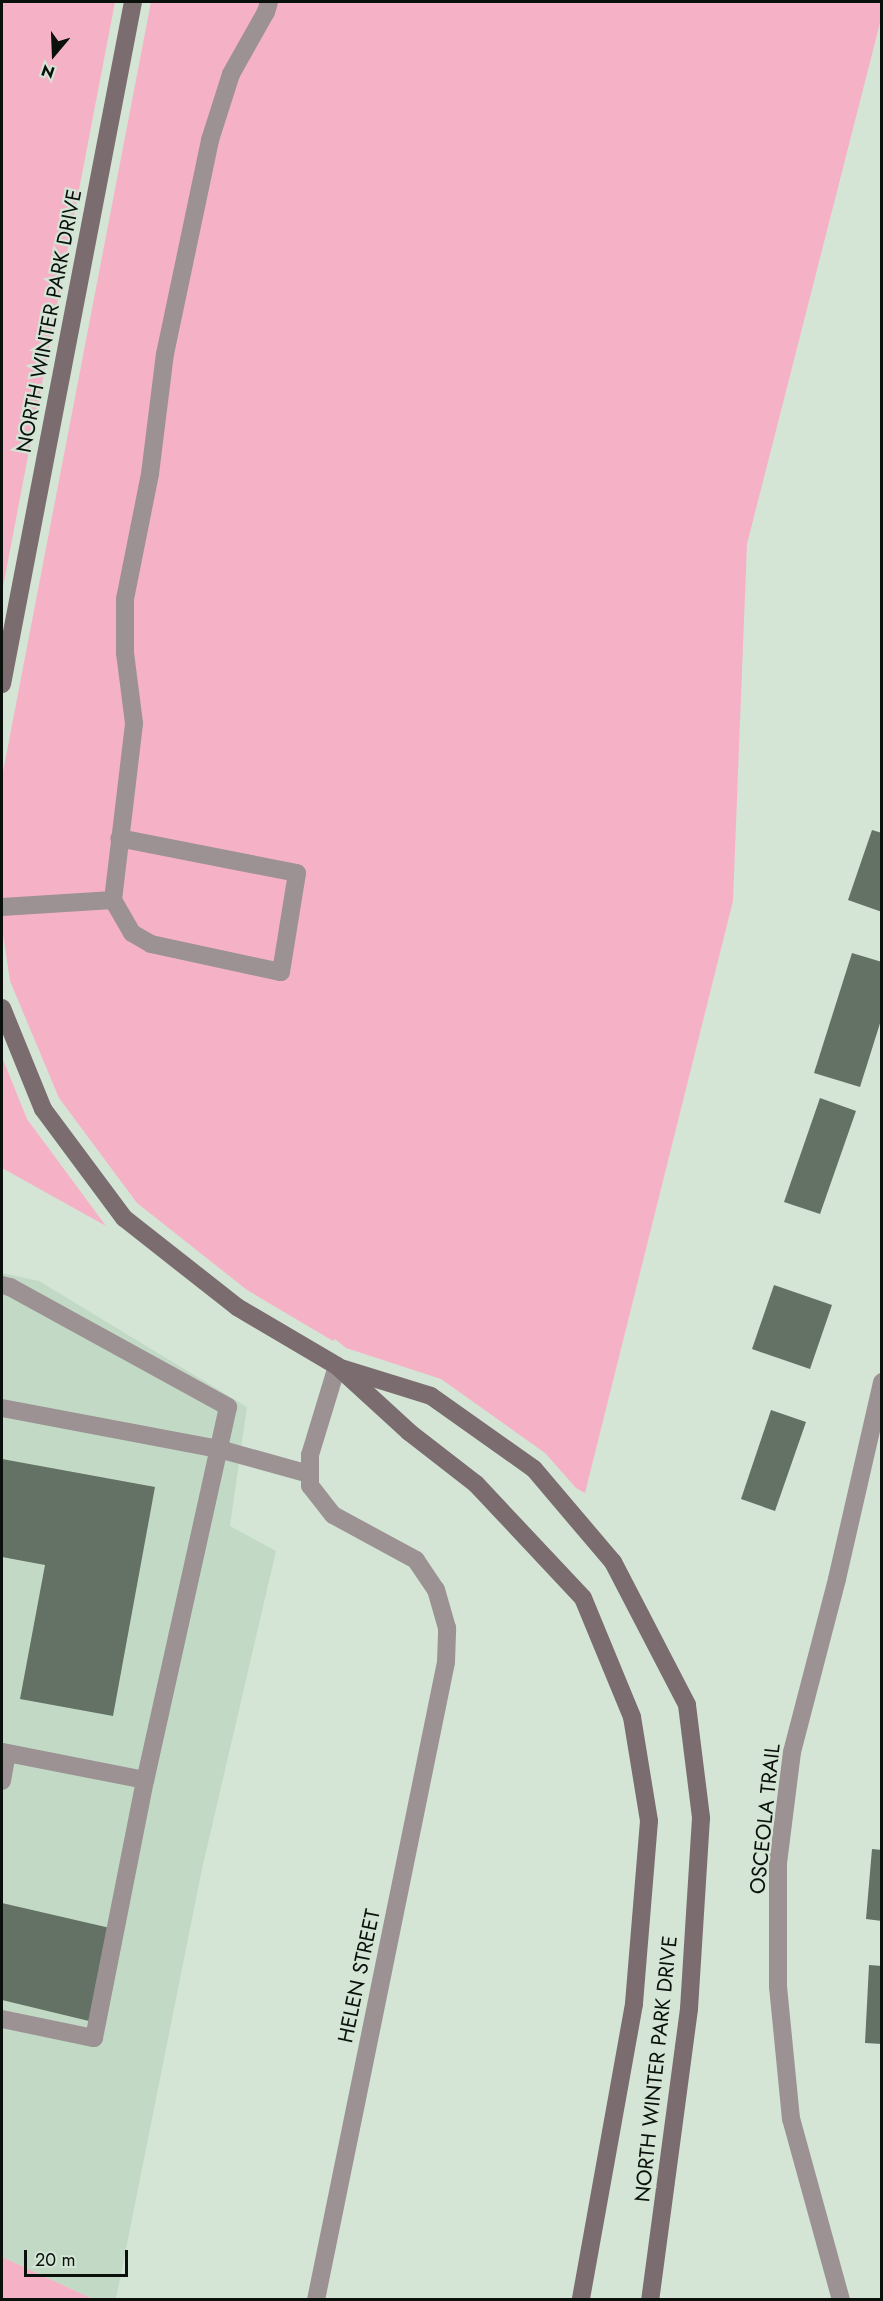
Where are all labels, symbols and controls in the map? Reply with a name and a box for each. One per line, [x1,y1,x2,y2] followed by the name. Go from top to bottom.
[24,24,84,84] north arrow
[38,59,58,84] text: N
[11,187,87,455] street label: NORTH WINTER PARK DRIVE
[745,1743,785,1895] street label: OSCEOLA TRAIL
[333,1907,385,2045] street label: HELEN STREET
[629,1935,683,2203] street label: NORTH WINTER PARK DRIVE
[27,2238,130,2276] scale bar
[35,2247,75,2273] text: 20 m

